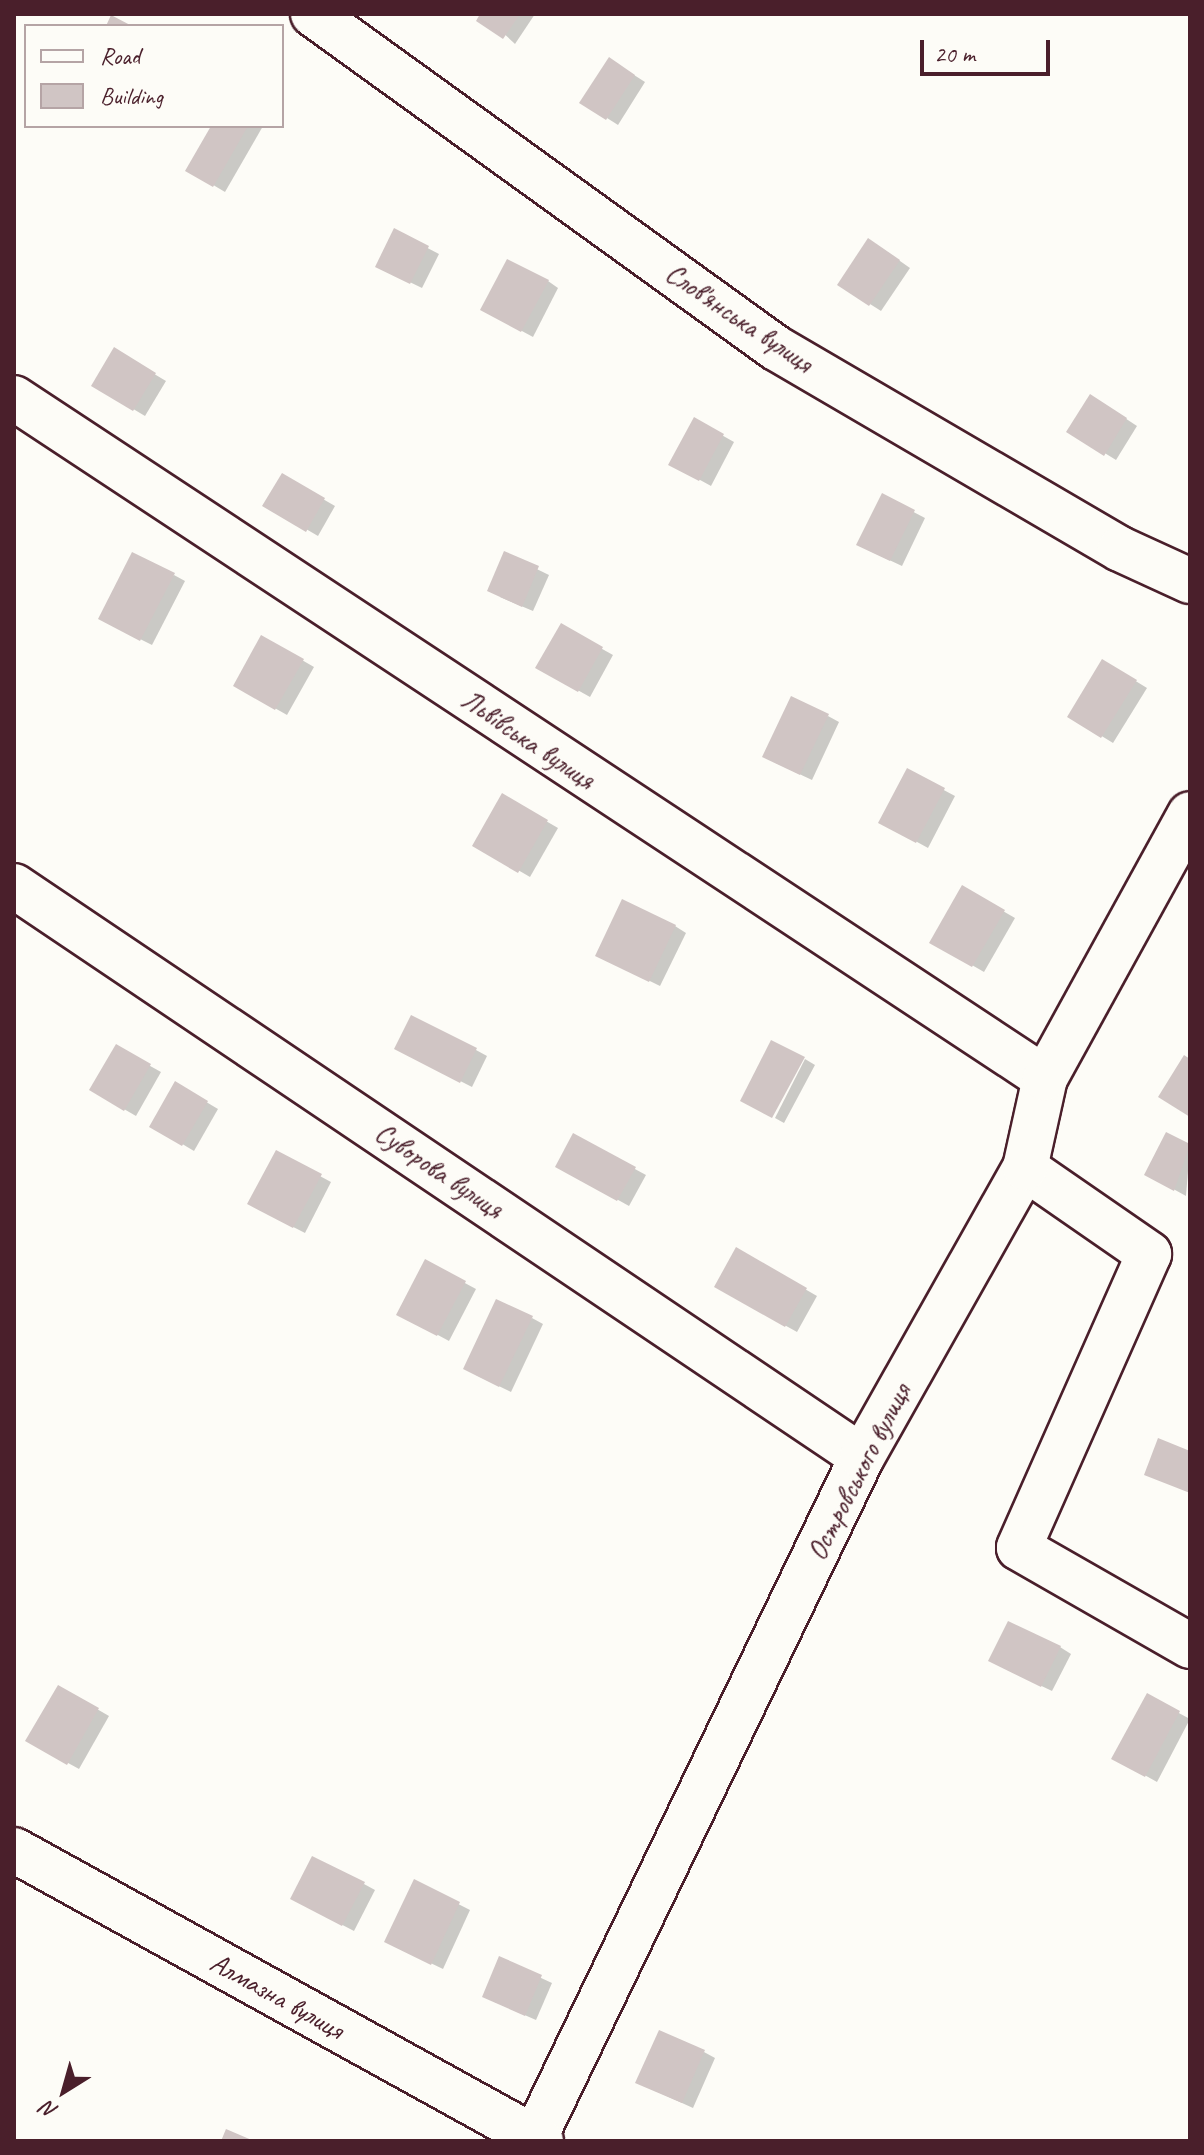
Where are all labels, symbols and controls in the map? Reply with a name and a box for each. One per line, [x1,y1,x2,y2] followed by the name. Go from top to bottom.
[24,24,284,128] legend
[924,24,1054,74] scale bar
[934,39,975,69] text: 20 m
[100,41,140,71] text: Road
[100,81,163,111] text: Building
[658,256,820,380] street label: Слов'янська вулиця
[454,683,602,797] street label: Львівська вулиця
[368,1115,510,1227] street label: Суворова вулиця
[800,1379,918,1565] street label: Островського вулиця
[204,1945,350,2047] street label: Алмазна вулиця
[24,2051,104,2131] north arrow
[36,2095,63,2125] text: N

